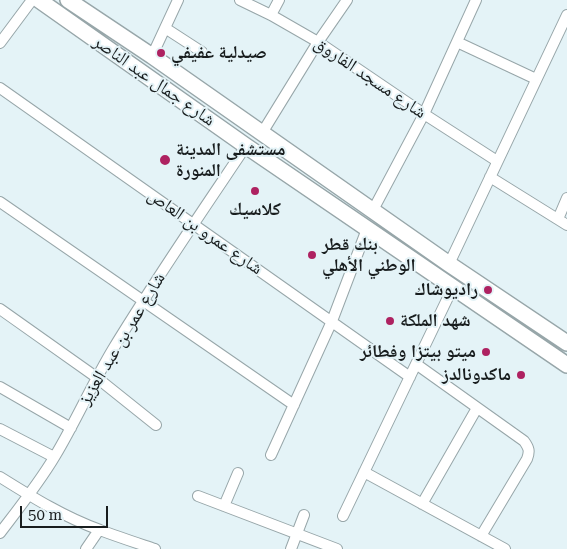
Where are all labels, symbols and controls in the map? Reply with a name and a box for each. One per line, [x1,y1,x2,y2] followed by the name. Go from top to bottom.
[89,31,219,131] street label: شارع جمال عبد الناصر
[310,33,430,123] street label: شارع مسجد الفاروق
[171,42,267,64] place label: صيدلية عفيفي
[155,47,167,59] marker: صيدلية عفيفي
[176,139,285,182] place label: مستشفى المدينة المنورة
[158,153,172,167] marker: مستشفى المدينة المنورة
[143,184,267,280] street label: شارع عمرو بن العاص
[249,185,261,197] marker: كلاسيك
[229,199,281,221] place label: كلاسيك
[322,234,416,276] place label: بنك قطر الوطني الأهلي
[306,249,318,261] marker: بنك قطر الوطني الأهلي
[74,269,170,409] street label: شارع عمر بن عبد العزيز
[414,279,478,301] place label: راديوشاك
[482,284,494,296] marker: راديوشاك
[400,310,471,332] place label: شهد الملكة
[384,315,396,327] marker: شهد الملكة
[360,341,476,363] place label: ميتو بيتزا وفطائر
[480,346,492,358] marker: ميتو بيتزا وفطائر
[442,364,511,386] place label: ماكدونالدز
[515,369,527,381] marker: ماكدونالدز
[22,496,110,528] scale bar
[28,506,62,524] text: 50 m

